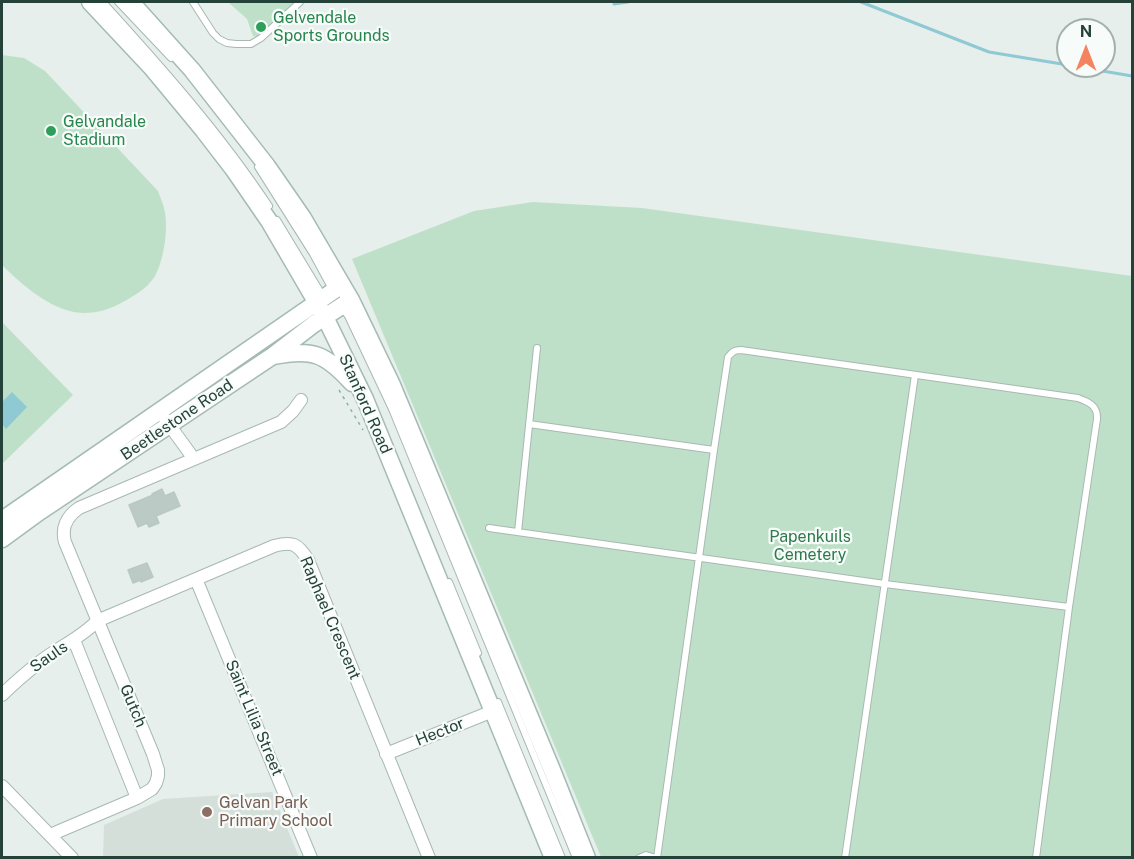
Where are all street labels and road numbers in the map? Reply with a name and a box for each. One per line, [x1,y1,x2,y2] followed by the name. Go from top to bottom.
[334,351,396,457] street label: Stanford Road
[117,375,237,465] street label: Beetlestone Road
[295,554,365,682] street label: Raphael Crescent
[26,637,72,677] street label: Sauls
[221,657,287,779] street label: Saint Lilia Street
[115,682,151,730] street label: Gutch
[413,714,467,750] street label: Hector

